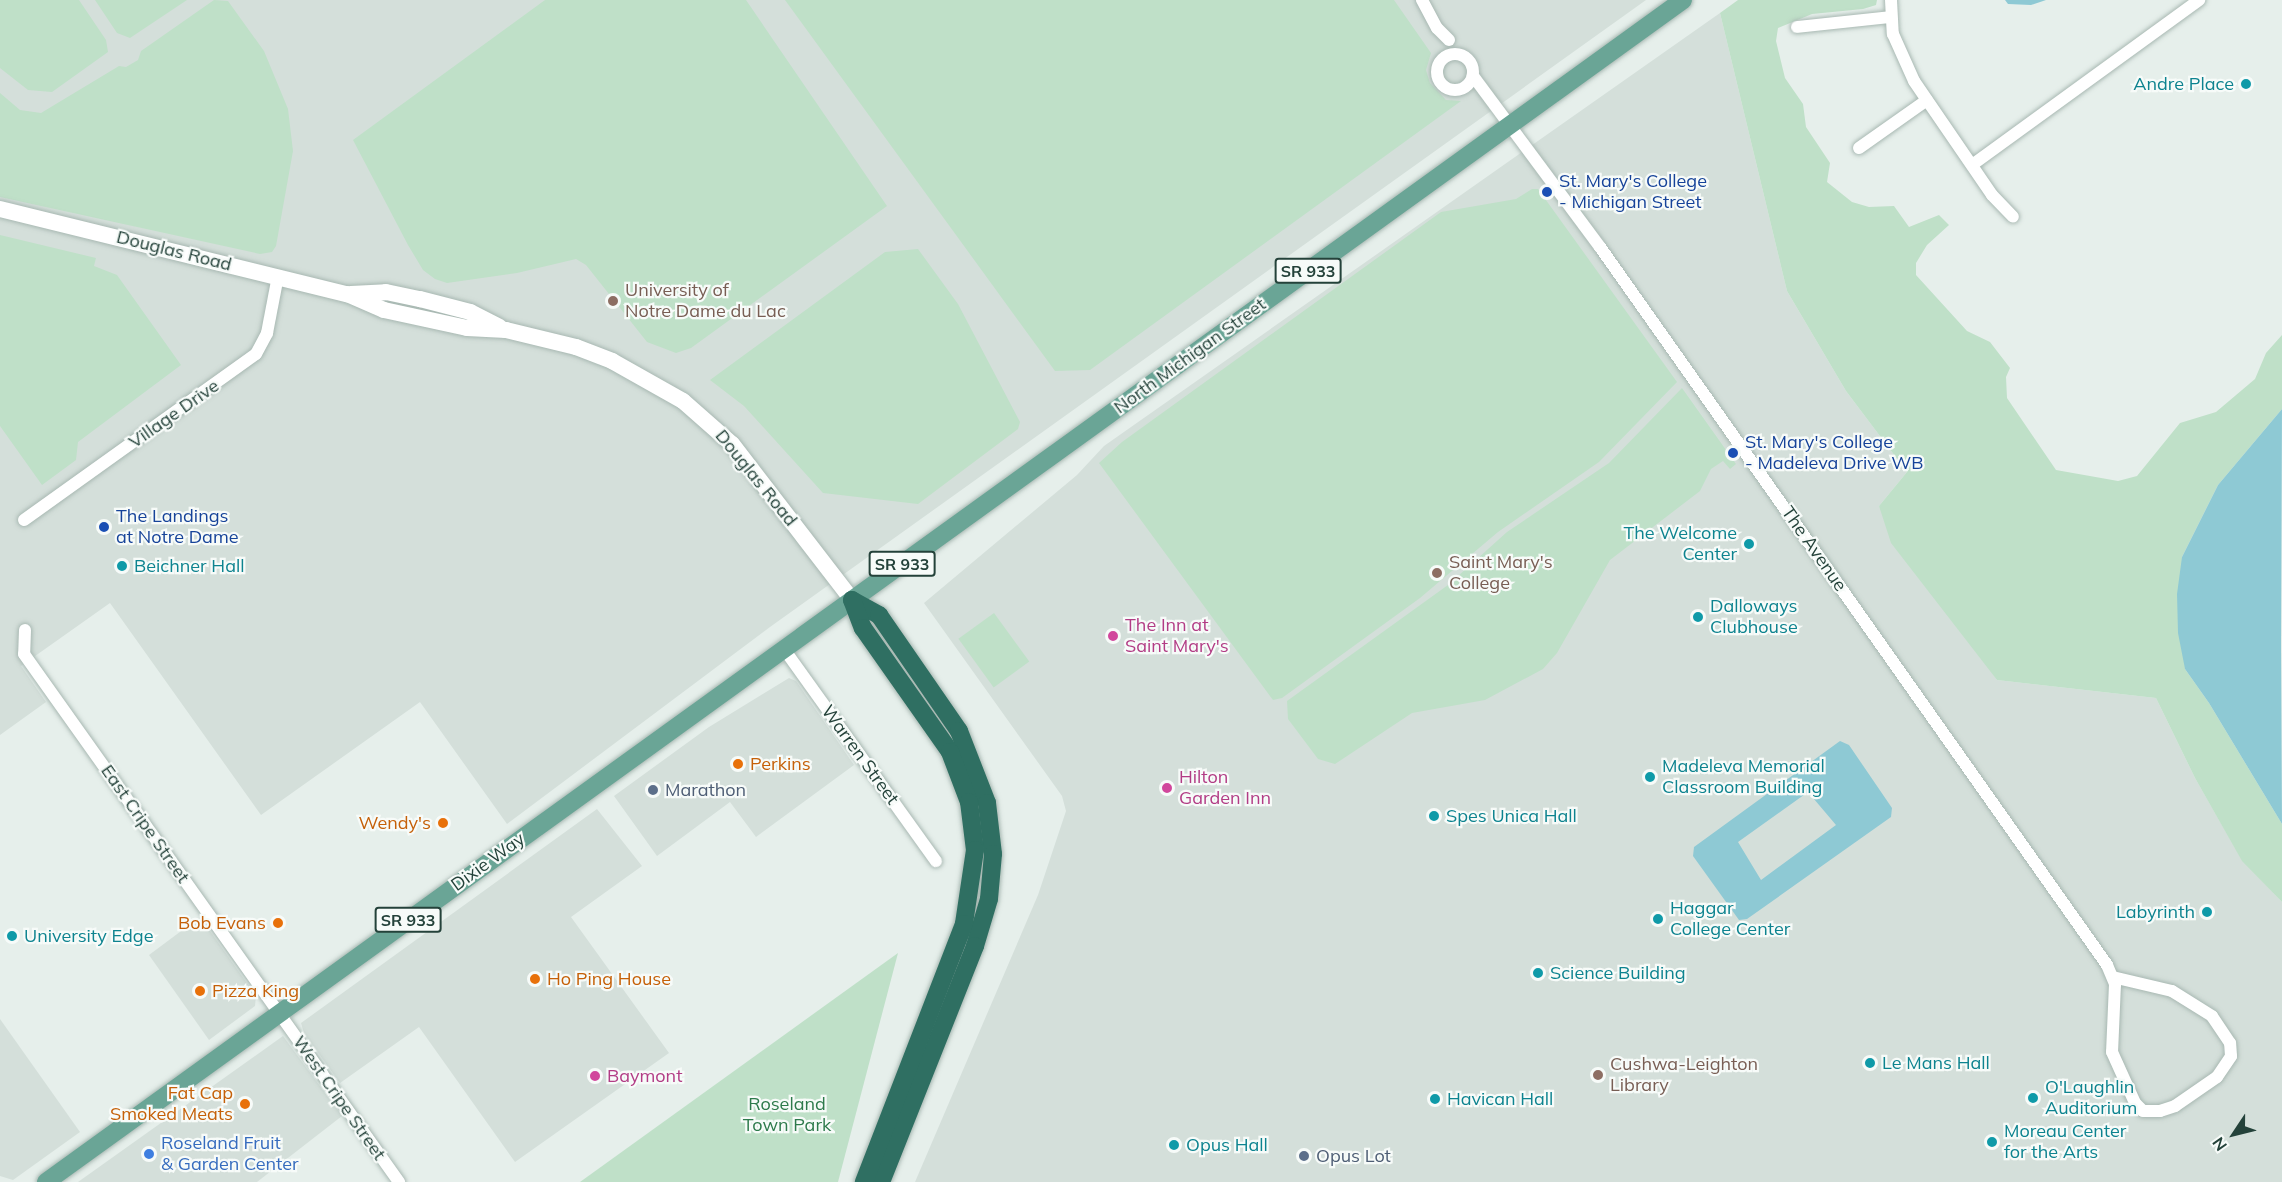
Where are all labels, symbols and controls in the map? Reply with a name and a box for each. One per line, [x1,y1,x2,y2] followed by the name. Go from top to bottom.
[2133,73,2234,95] place label: Andre Place
[2239,77,2253,91] marker: Andre Place
[1559,171,1707,213] place label: St. Mary's College - Michigan Street
[1540,185,1554,199] marker: St. Mary's College - Michigan Street
[114,226,234,276] street label: Douglas Road
[1274,258,1342,284] road number: SR 933
[625,280,786,322] place label: University of Notre Dame du Lac
[606,294,620,308] marker: University of Notre Dame du Lac
[1110,294,1270,418] street label: North Michigan Street
[125,375,223,453] street label: Village Drive
[711,425,801,531] street label: Douglas Road
[1745,432,1924,474] place label: St. Mary's College - Madeleva Drive WB
[1726,446,1740,460] marker: St. Mary's College - Madeleva Drive WB
[1777,502,1851,596] street label: The Avenue
[116,506,238,548] place label: The Landings at Notre Dame
[97,520,111,534] marker: The Landings at Notre Dame
[1623,523,1737,566] place label: The Welcome Center
[1742,537,1756,551] marker: The Welcome Center
[868,551,936,577] road number: SR 933
[1449,552,1553,594] place label: Saint Mary's College
[134,555,245,577] place label: Beichner Hall
[115,559,129,573] marker: Beichner Hall
[1430,566,1444,580] marker: Saint Mary's College
[1710,596,1798,638] place label: Dalloways Clubhouse
[1691,610,1705,624] marker: Dalloways Clubhouse
[1125,615,1229,658] place label: The Inn at Saint Mary's
[1106,629,1120,643] marker: The Inn at Saint Mary's
[817,701,903,809] street label: Warren Street
[750,753,811,775] place label: Perkins
[1662,756,1825,798] place label: Madeleva Memorial Classroom Building
[731,757,745,771] marker: Perkins
[96,761,194,887] street label: East Cripe Street
[1179,767,1271,810] place label: Hilton Garden Inn
[1643,770,1657,784] marker: Madeleva Memorial Classroom Building
[665,779,746,801] place label: Marathon
[1160,781,1174,795] marker: Hilton Garden Inn
[646,783,660,797] marker: Marathon
[1446,805,1577,827] place label: Spes Unica Hall
[1427,809,1441,823] marker: Spes Unica Hall
[358,812,431,834] place label: Wendy's
[436,816,450,830] marker: Wendy's
[447,828,529,896] street label: Dixie Way
[1670,898,1790,940] place label: Haggar College Center
[2116,901,2195,923] place label: Labyrinth
[2200,905,2214,919] marker: Labyrinth
[374,907,442,933] road number: SR 933
[178,912,266,934] place label: Bob Evans
[1651,912,1665,926] marker: Haggar College Center
[271,916,285,930] marker: Bob Evans
[24,925,153,947] place label: University Edge
[5,929,19,943] marker: University Edge
[1550,962,1686,984] place label: Science Building
[1531,966,1545,980] marker: Science Building
[547,968,671,990] place label: Ho Ping House
[528,972,542,986] marker: Ho Ping House
[212,980,299,1002] place label: Pizza King
[193,984,207,998] marker: Pizza King
[288,1032,390,1164] street label: West Cripe Street
[1882,1052,1990,1074] place label: Le Mans Hall
[1610,1054,1758,1096] place label: Cushwa-Leighton Library
[1863,1056,1877,1070] marker: Le Mans Hall
[607,1065,682,1087] place label: Baymont
[1591,1068,1605,1082] marker: Cushwa-Leighton Library
[588,1069,602,1083] marker: Baymont
[2045,1077,2137,1120] place label: O'Laughlin Auditorium
[110,1083,233,1126] place label: Fat Cap Smoked Meats
[1447,1088,1553,1110] place label: Havican Hall
[2026,1091,2040,1105] marker: O'Laughlin Auditorium
[1428,1092,1442,1106] marker: Havican Hall
[743,1094,831,1136] park label: Roseland Town Park
[238,1097,252,1111] marker: Fat Cap Smoked Meats
[2204,1104,2264,1164] north arrow
[2004,1121,2126,1164] place label: Moreau Center for the Arts
[161,1133,299,1176] place label: Roseland Fruit & Garden Center
[1186,1134,1268,1156] place label: Opus Hall
[2208,1134,2231,1155] text: N
[1985,1135,1999,1149] marker: Moreau Center for the Arts
[1167,1138,1181,1152] marker: Opus Hall
[1316,1145,1391,1167] place label: Opus Lot
[142,1147,156,1161] marker: Roseland Fruit & Garden Center
[1297,1149,1311,1163] marker: Opus Lot

